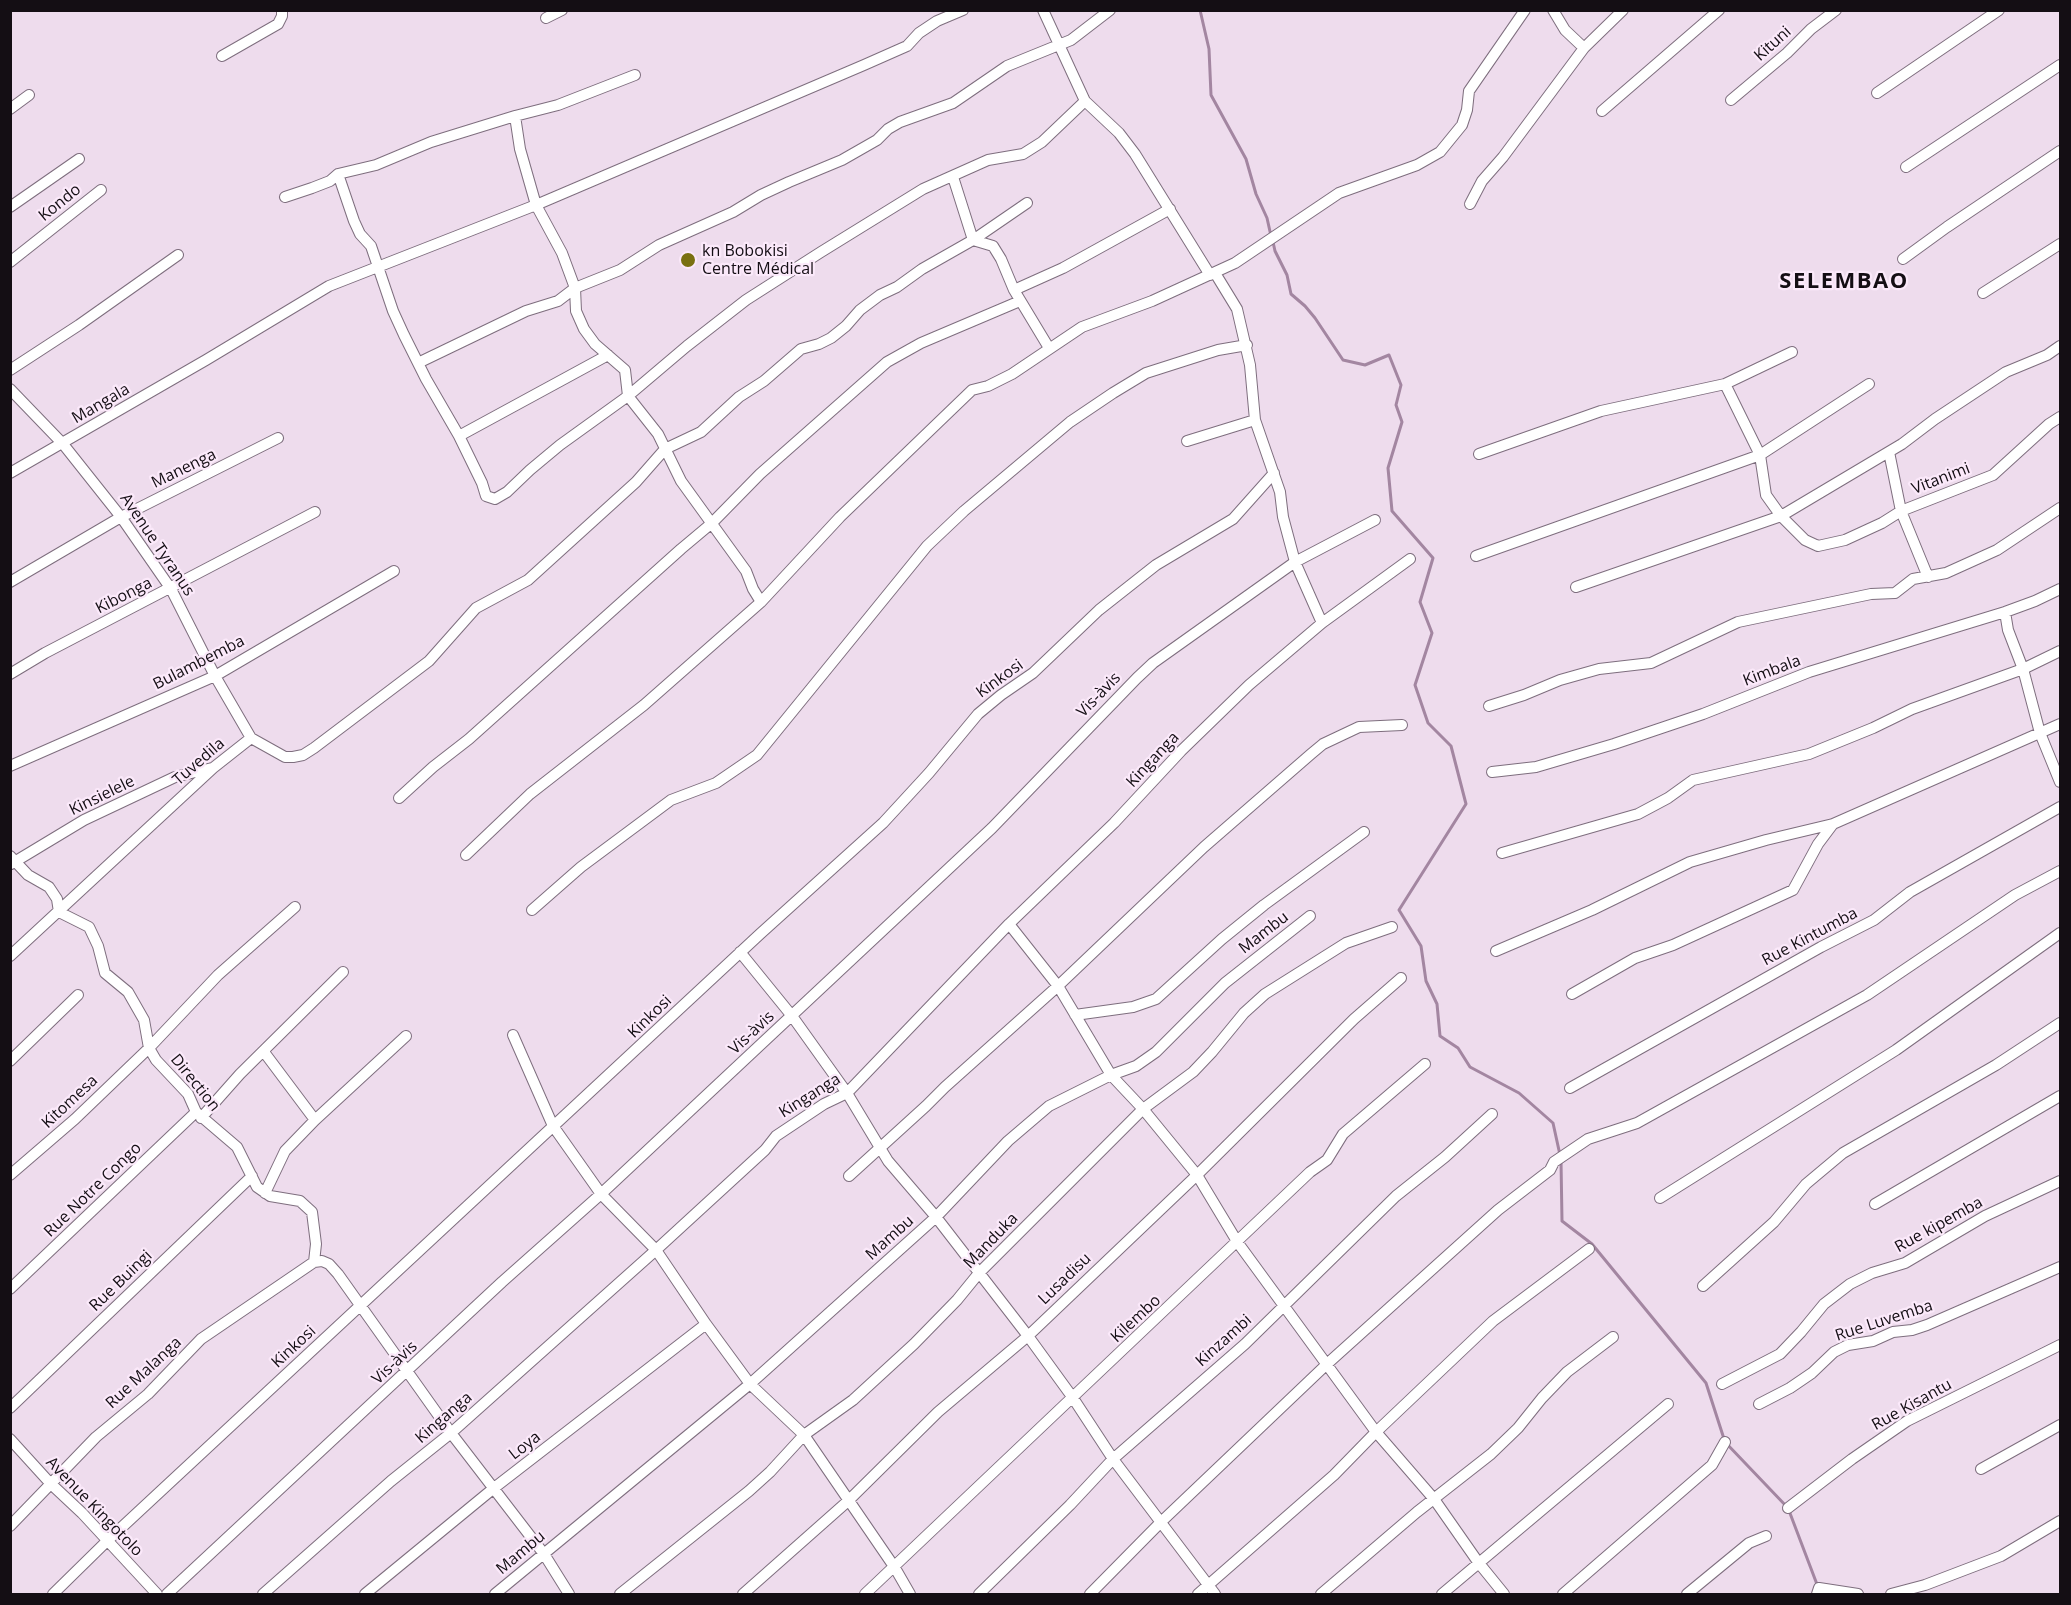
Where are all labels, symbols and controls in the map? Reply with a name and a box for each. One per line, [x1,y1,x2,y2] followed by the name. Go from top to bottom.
[1751,22,1795,66] street label: Kituni
[35,180,85,226] street label: Kondo
[702,241,814,279] place label: kn Bobokisi Centre Médical
[679,251,697,269] marker: kn Bobokisi Centre Médical
[1779,269,1909,295] district label: SELEMBAO
[69,380,133,428] street label: Mangala
[149,445,219,493] street label: Manenga
[1909,459,1973,499] street label: Vitanimi
[116,490,198,600] street label: Avenue Tyranus
[93,574,155,618] street label: Kibonga
[150,632,248,694] street label: Bulambemba
[1740,651,1804,691] street label: Kimbala
[973,656,1027,702] street label: Kinkosi
[1073,669,1125,721] street label: Vis-àvis
[1123,728,1183,792] street label: Kinganga
[169,734,229,790] street label: Tuvedila
[66,772,138,820] street label: Kinsielele
[1759,904,1861,970] street label: Rue Kintumba
[1235,908,1293,958] street label: Mambu
[624,992,676,1042] street label: Kinkosi
[725,1007,779,1059] street label: Vis-àvis
[166,1051,224,1115] street label: Direction
[776,1070,844,1122] street label: Kinganga
[38,1071,102,1133] street label: Kitomesa
[40,1139,146,1241] street label: Rue Notre Congo
[1892,1193,1986,1257] street label: Rue kipemba
[960,1209,1022,1273] street label: Manduka
[862,1212,918,1264] street label: Mambu
[86,1246,156,1316] street label: Rue Buingi
[1035,1249,1095,1309] street label: Lusadisu
[1107,1291,1165,1347] street label: Kilembo
[1833,1296,1935,1346] street label: Rue Luvemba
[1192,1311,1256,1371] street label: Kinzambi
[268,1322,320,1372] street label: Kinkosi
[102,1333,186,1413] street label: Rue Malanga
[368,1337,422,1389] street label: Vis-àvis
[1869,1375,1955,1435] street label: Rue Kisantu
[412,1388,476,1448] street label: Kinganga
[505,1428,545,1464] street label: Loya
[42,1453,146,1561] street label: Avenue Kingotolo
[493,1527,549,1579] street label: Mambu

